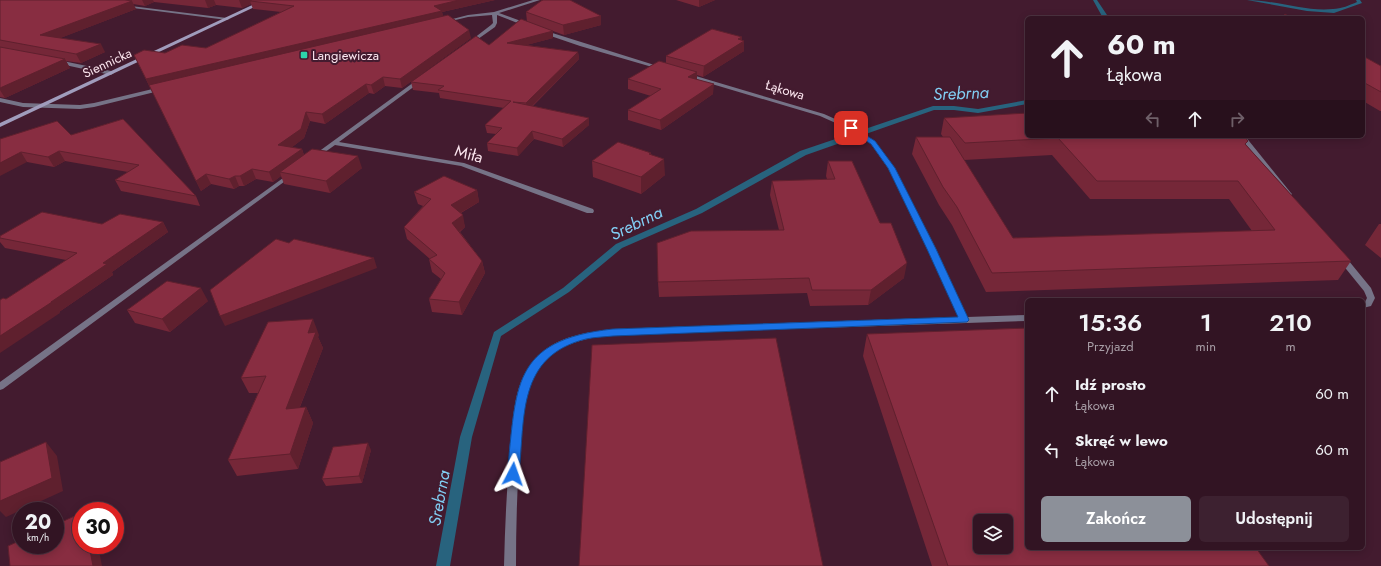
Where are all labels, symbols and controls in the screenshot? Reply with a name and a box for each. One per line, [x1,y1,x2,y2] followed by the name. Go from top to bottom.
[1107,24,1176,65] text: 60 m
[1041,32,1093,84] icon: ahead
[79,43,135,83] street label: Siennicka
[312,46,379,65] place label: Langiewicza
[299,50,309,60] marker: Langiewicza
[1107,62,1162,88] text: Łąkowa
[762,75,807,105] street label: Łąkowa
[933,80,990,106] water label: Srebrna
[1142,108,1164,130] icon: left
[1184,108,1206,130] icon: ahead
[1226,108,1248,130] icon: right
[834,111,868,145] pin
[840,117,862,139] icon: arrive
[452,139,486,169] street label: Miła
[606,200,667,246] water label: Srebrna
[1078,305,1142,340] text: 15:36
[1200,305,1212,340] text: 1
[1269,305,1312,340] text: 210
[1087,337,1134,356] text: Przyjazd
[1196,337,1216,356] text: min
[1285,337,1296,356] text: m
[1075,374,1146,396] text: Idź prosto
[1041,383,1063,405] icon: ahead
[1315,383,1349,405] text: 60 m
[1075,396,1115,415] text: Łąkowa
[1075,430,1168,452] text: Skręć w lewo
[1041,439,1063,461] icon: left
[1315,439,1349,461] text: 60 m
[1075,452,1115,471] text: Łąkowa
[492,453,534,495] position arrow
[422,468,456,528] water label: Srebrna
[1041,496,1191,542] button: Zakończ
[1199,496,1349,542] button: Udostępnij
[72,502,124,554] speed limit sign: 30
[25,508,51,537] text: 20
[973,514,1013,554] map controls
[973,514,1013,554] button: layers
[27,530,49,545] text: km/h

